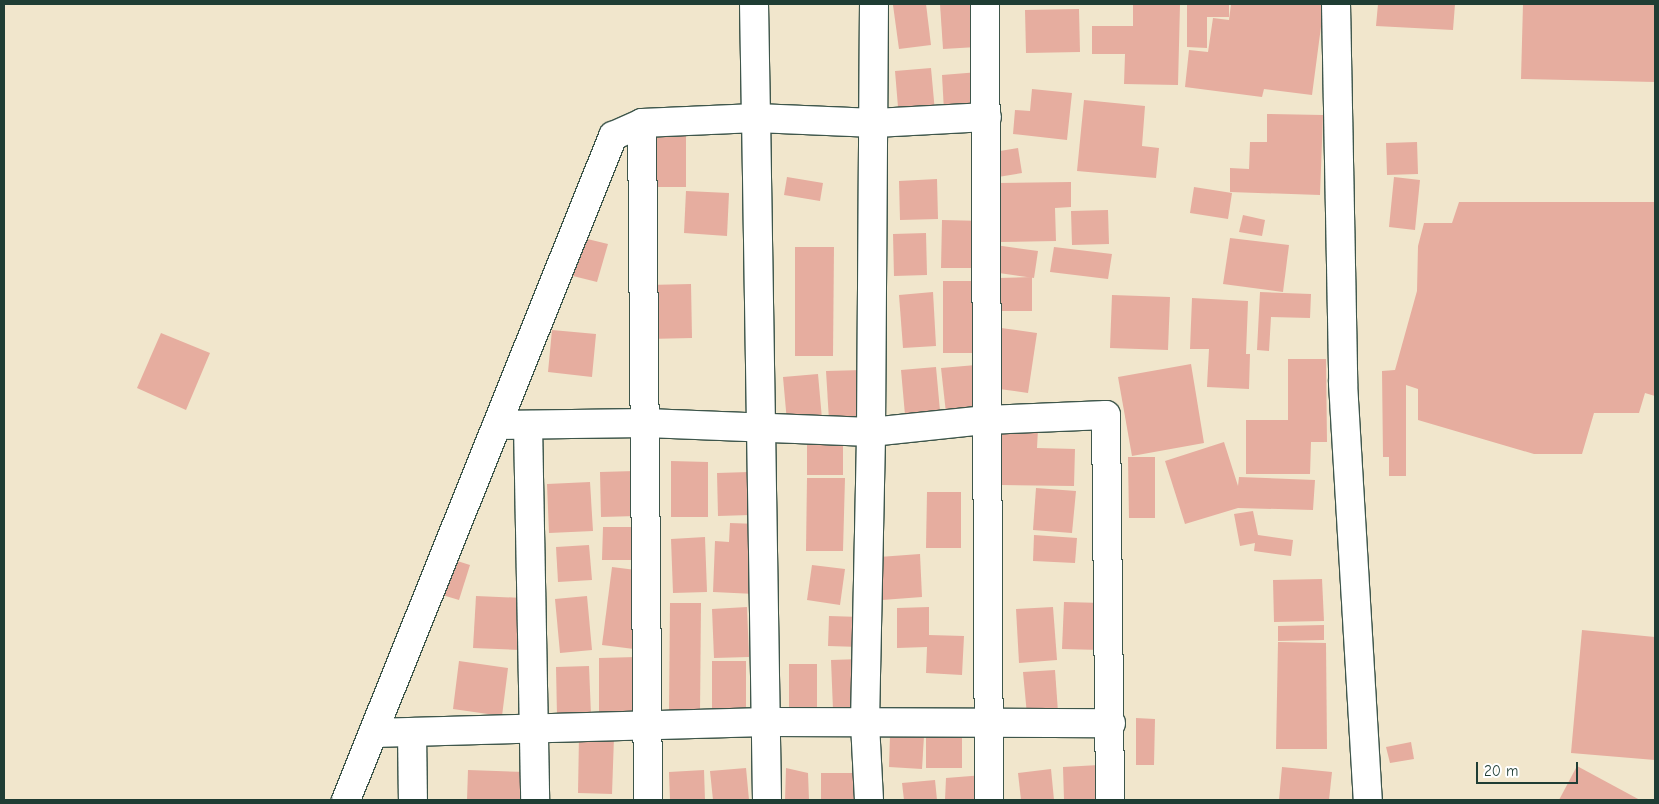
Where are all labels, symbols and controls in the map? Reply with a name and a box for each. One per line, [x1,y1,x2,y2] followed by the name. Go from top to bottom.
[1479,752,1582,784] scale bar
[1484,762,1518,780] text: 20 m

